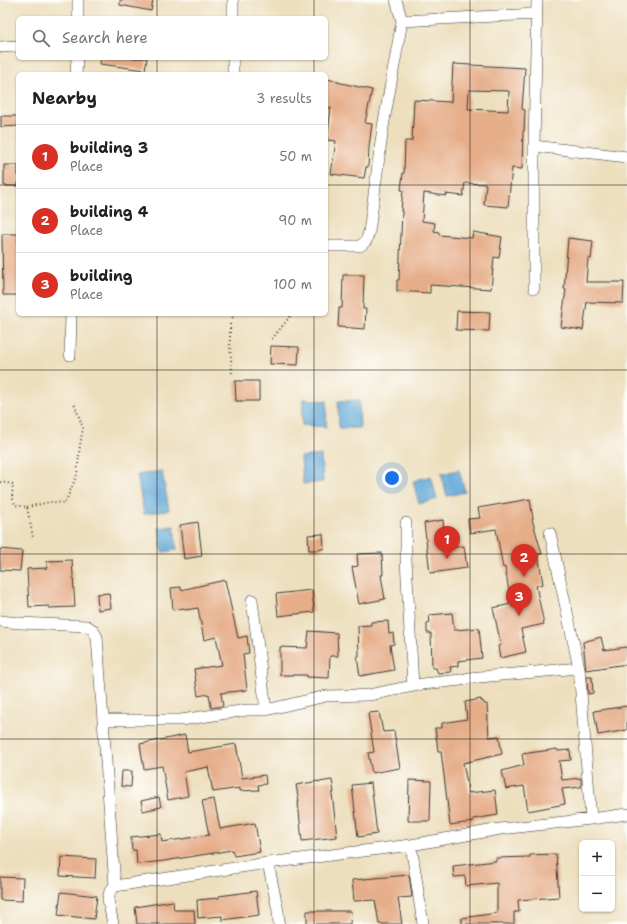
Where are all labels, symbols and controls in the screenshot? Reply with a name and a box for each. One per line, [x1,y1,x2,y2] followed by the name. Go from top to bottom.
[16,16,328,60] search box
[30,27,52,49] icon: search
[62,28,148,48] text: Search here
[32,87,97,109] text: Nearby
[256,90,312,107] text: 3 results
[70,138,148,158] text: building 3
[42,148,48,165] text: 1
[279,148,312,165] text: 50 m
[70,158,103,175] text: Place
[70,202,148,222] text: building 4
[40,212,50,229] text: 2
[278,212,312,229] text: 90 m
[70,222,103,239] text: Place
[70,266,133,286] text: building
[40,276,50,293] text: 3
[273,276,312,293] text: 100 m
[70,286,103,303] text: Place
[382,468,402,488] your location
[434,526,460,559] pin: 1
[511,544,537,577] pin: 2
[506,583,532,616] pin: 3
[579,840,615,912] map controls
[579,840,615,876] button: +
[579,876,615,912] button: −

